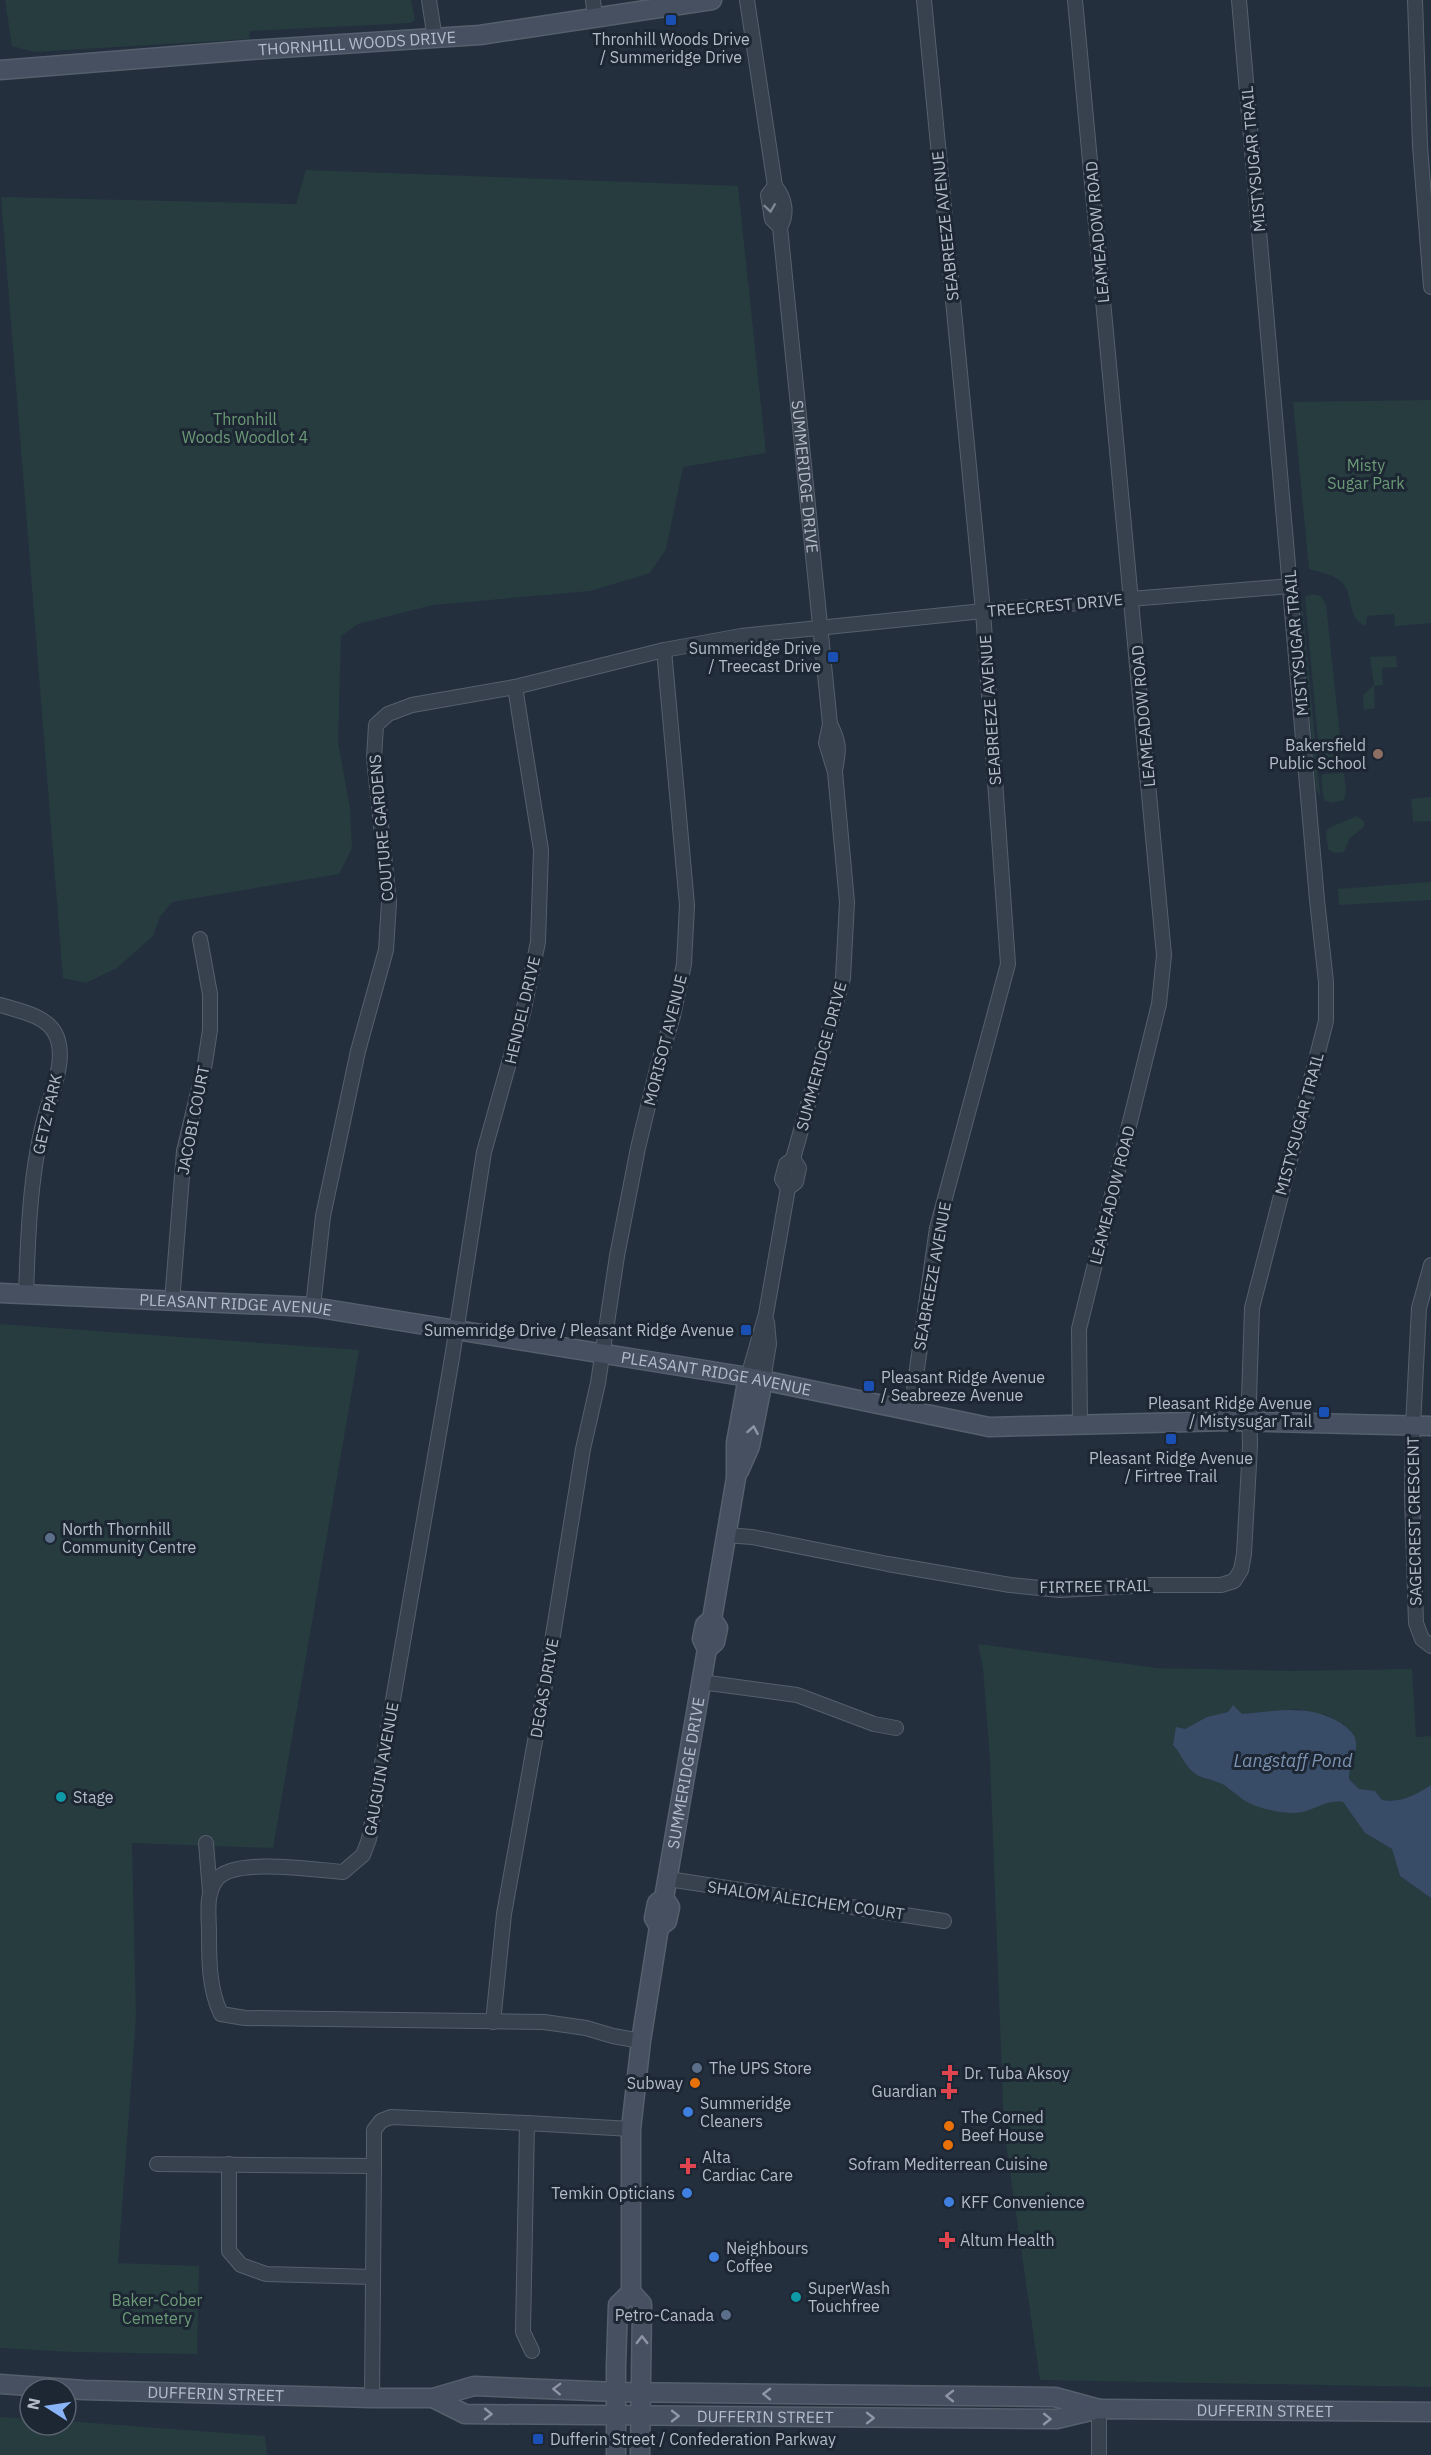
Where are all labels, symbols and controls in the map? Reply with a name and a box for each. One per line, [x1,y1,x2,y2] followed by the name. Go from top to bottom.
[664,13,678,27] marker: Thronhill Woods Drive / Summeridge Drive
[257,27,456,59] street label: THORNHILL WOODS DRIVE
[592,29,750,67] place label: Thronhill Woods Drive / Summeridge Drive
[1237,85,1269,233] street label: MISTYSUGAR TRAIL
[927,150,963,302] street label: SEABREEZE AVENUE
[1081,160,1113,304] street label: LEAMEADOW ROAD
[763,203,775,212] one-way arrow
[787,399,823,554] street label: SUMMERIDGE DRIVE
[182,409,308,447] park label: Thronhill Woods Woodlot 4
[1327,455,1405,493] park label: Misty Sugar Park
[1280,569,1312,717] street label: MISTYSUGAR TRAIL
[986,589,1124,621] street label: TREECREST DRIVE
[975,634,1005,786] street label: SEABREEZE AVENUE
[689,638,821,676] place label: Summeridge Drive / Treecast Drive
[1127,644,1159,788] street label: LEAMEADOW ROAD
[826,650,840,664] marker: Summeridge Drive / Treecast Drive
[1269,735,1366,773] place label: Bakersfield Public School
[1371,747,1385,761] marker: Bakersfield Public School
[365,754,397,902] street label: COUTURE GARDENS
[500,954,544,1066] street label: HENDEL DRIVE
[639,972,691,1108] street label: MORISOT AVENUE
[791,979,851,1133] street label: SUMMERIDGE DRIVE
[1270,1051,1328,1197] street label: MISTYSUGAR TRAIL
[173,1064,213,1176] street label: JACOBI COURT
[28,1072,66,1156] street label: GETZ PARK
[1085,1123,1139,1267] street label: LEAMEADOW ROAD
[909,1200,955,1352] street label: SEABREEZE AVENUE
[139,1289,334,1320] street label: PLEASANT RIDGE AVENUE
[424,1320,734,1340] place label: Sumemridge Drive / Pleasant Ridge Avenue
[739,1323,753,1337] marker: Sumemridge Drive / Pleasant Ridge Avenue
[620,1347,813,1400] street label: PLEASANT RIDGE AVENUE
[881,1367,1045,1405] place label: Pleasant Ridge Avenue / Seabreeze Avenue
[862,1379,876,1393] marker: Pleasant Ridge Avenue / Seabreeze Avenue
[1148,1393,1312,1431] place label: Pleasant Ridge Avenue / Mistysugar Trail
[1317,1405,1331,1419] marker: Pleasant Ridge Avenue / Mistysugar Trail
[746,1426,759,1436] one-way arrow
[1164,1432,1178,1446] marker: Pleasant Ridge Avenue / Firtree Trail
[1403,1436,1425,1606] street label: SAGECREST CRESCENT
[1089,1448,1253,1486] place label: Pleasant Ridge Avenue / Firtree Trail
[62,1519,197,1557] place label: North Thornhill Community Centre
[43,1531,57,1545] marker: North Thornhill Community Centre
[1039,1575,1151,1597] street label: FIRTREE TRAIL
[525,1637,563,1739] street label: DEGAS DRIVE
[663,1696,709,1850] street label: SUMMERIDGE DRIVE
[359,1700,403,1838] street label: GAUGUIN AVENUE
[1234,1749,1353,1772] water label: Langstaff Pond
[73,1787,114,1807] place label: Stage
[54,1790,68,1804] marker: Stage
[706,1876,906,1924] street label: SHALOM ALEICHEM COURT
[709,2058,812,2078] place label: The UPS Store
[690,2061,704,2075] marker: The UPS Store
[964,2063,1070,2083] place label: Dr. Tuba Aksoy
[941,2064,959,2082] marker: Dr. Tuba Aksoy
[627,2073,683,2093] place label: Subway
[688,2076,702,2090] marker: Subway
[872,2081,937,2101] place label: Guardian
[942,2084,956,2098] marker: Guardian
[700,2093,792,2131] place label: Summeridge Cleaners
[681,2105,695,2119] marker: Summeridge Cleaners
[961,2107,1044,2145] place label: The Corned Beef House
[942,2119,956,2133] marker: The Corned Beef House
[941,2138,955,2152] marker: Sofram Mediterrean Cuisine
[702,2147,793,2185] place label: Alta Cardiac Care
[848,2154,1048,2174] place label: Sofram Mediterrean Cuisine
[679,2157,697,2175] marker: Alta Cardiac Care
[551,2183,675,2203] place label: Temkin Opticians
[680,2186,694,2200] marker: Temkin Opticians
[961,2192,1085,2212] place label: KFF Convenience
[942,2195,956,2209] marker: KFF Convenience
[960,2230,1055,2250] place label: Altum Health
[938,2231,956,2249] marker: Altum Health
[726,2238,809,2276] place label: Neighbours Coffee
[707,2250,721,2264] marker: Neighbours Coffee
[808,2278,890,2316] place label: SuperWash Touchfree
[112,2290,203,2328] park label: Baker-Cober Cemetery
[789,2290,803,2304] marker: SuperWash Touchfree
[615,2305,714,2325] place label: Petro-Canada
[719,2308,733,2322] marker: Petro-Canada
[636,2335,648,2344] one-way arrow
[18,2377,78,2437] north arrow
[147,2382,284,2406] street label: DUFFERIN STREET
[553,2383,562,2396] one-way arrow
[762,2388,771,2400] one-way arrow
[946,2390,955,2402] one-way arrow
[22,2396,44,2412] text: N
[1196,2400,1334,2421] street label: DUFFERIN STREET
[697,2406,834,2427] street label: DUFFERIN STREET
[484,2408,493,2420] one-way arrow
[670,2410,679,2422] one-way arrow
[865,2411,874,2424] one-way arrow
[1042,2413,1051,2425] one-way arrow
[550,2429,836,2449] place label: Dufferin Street / Confederation Parkway
[531,2432,545,2446] marker: Dufferin Street / Confederation Parkway

